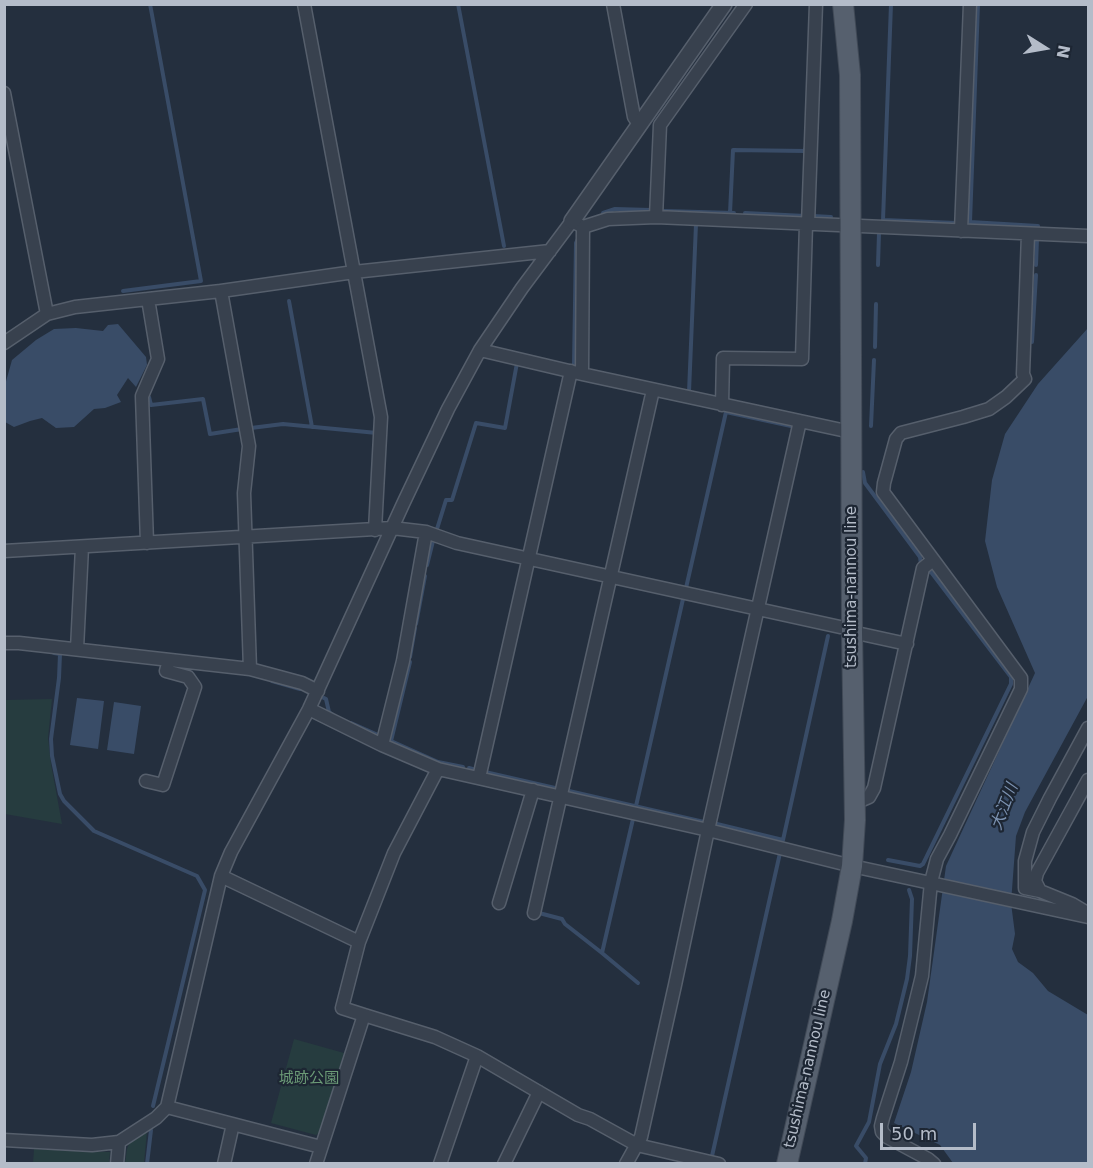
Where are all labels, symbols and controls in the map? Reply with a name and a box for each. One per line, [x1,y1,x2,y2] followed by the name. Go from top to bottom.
[1015,18,1075,78] north arrow
[1053,43,1074,60] text: N
[843,506,861,668] street label: tsushima-nannou line
[987,781,1023,833] water label: 大江川
[781,988,835,1150] street label: tsushima-nannou line
[279,1070,339,1088] park label: 城跡公園
[883,1111,979,1149] scale bar
[891,1123,937,1144] text: 50 m

